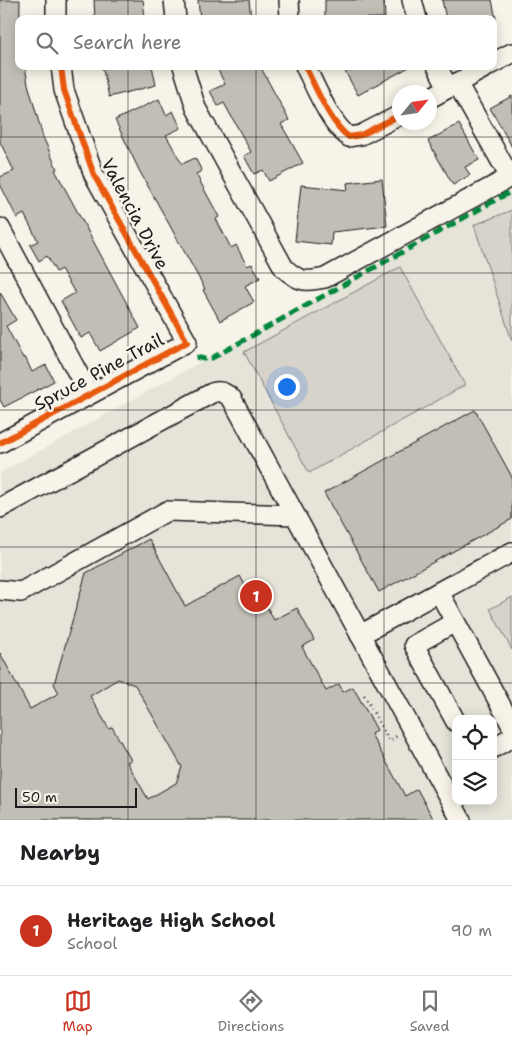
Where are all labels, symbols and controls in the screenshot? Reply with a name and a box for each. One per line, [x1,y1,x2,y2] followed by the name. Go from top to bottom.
[15,15,497,70] search box
[33,29,61,57] icon: search
[73,30,182,55] text: Search here
[392,85,437,130] north arrow
[96,154,174,274] street label: Valencia Drive
[30,327,169,416] street label: Spruce Pine Trail
[274,374,300,400] your location
[240,577,272,615] pin: 1
[452,715,497,805] map controls
[452,715,497,760] button: locate
[452,760,497,805] button: layers
[15,785,138,808] scale bar
[22,788,57,806] text: 50 m
[20,839,100,867] text: Nearby
[67,908,275,933] text: Heritage High School
[32,920,40,941] text: 1
[451,920,492,941] text: 90 m
[67,933,117,954] text: School
[63,987,93,1035] tab: Map
[218,987,284,1035] tab: Directions
[410,987,449,1035] tab: Saved

